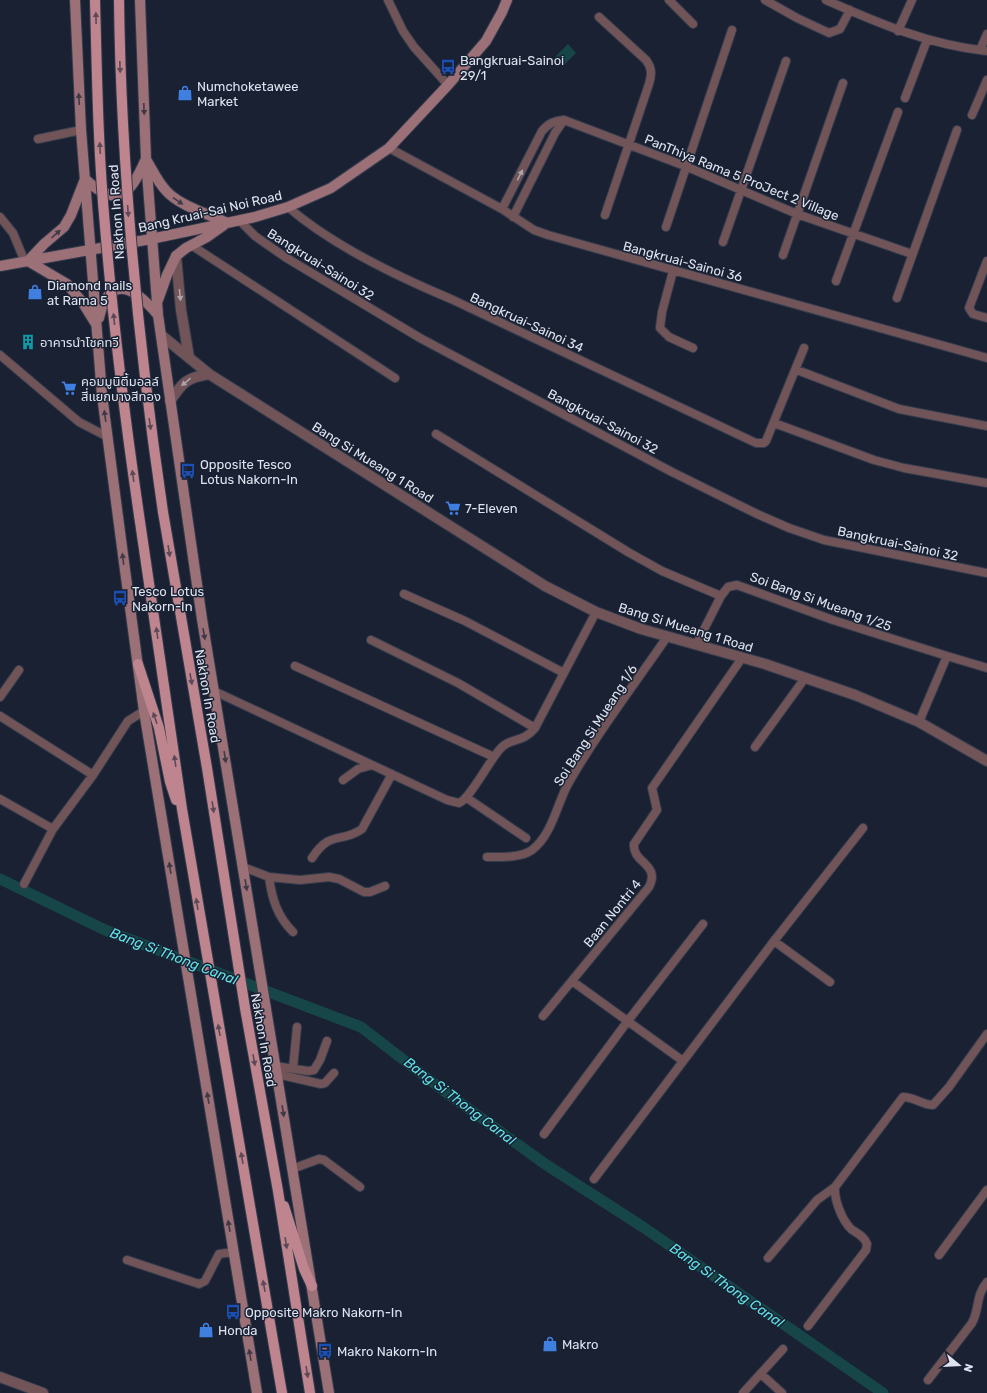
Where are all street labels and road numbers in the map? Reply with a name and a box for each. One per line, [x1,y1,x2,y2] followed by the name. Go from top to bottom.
[642,131,841,224] street label: PanThiya Rama 5 ProJect 2 Village
[106,164,127,260] street label: Nakhon In Road
[137,188,284,236] street label: Bang Kruai-Sai Noi Road
[264,226,377,304] street label: Bangkruai-Sainoi 32
[621,238,744,286] street label: Bangkruai-Sainoi 36
[467,290,586,356] street label: Bangkruai-Sainoi 34
[545,386,661,458] street label: Bangkruai-Sainoi 32
[309,419,436,507] street label: Bang Si Mueang 1 Road
[836,523,960,565] street label: Bangkruai-Sainoi 32
[748,569,894,635] street label: Soi Bang Si Mueang 1/25
[616,600,755,656] street label: Bang Si Mueang 1 Road
[192,648,223,744] street label: Nakhon In Road
[551,662,641,789] street label: Soi Bang Si Mueang 1/6
[581,876,644,950] street label: Baan Nontri 4
[248,992,279,1088] street label: Nakhon In Road

